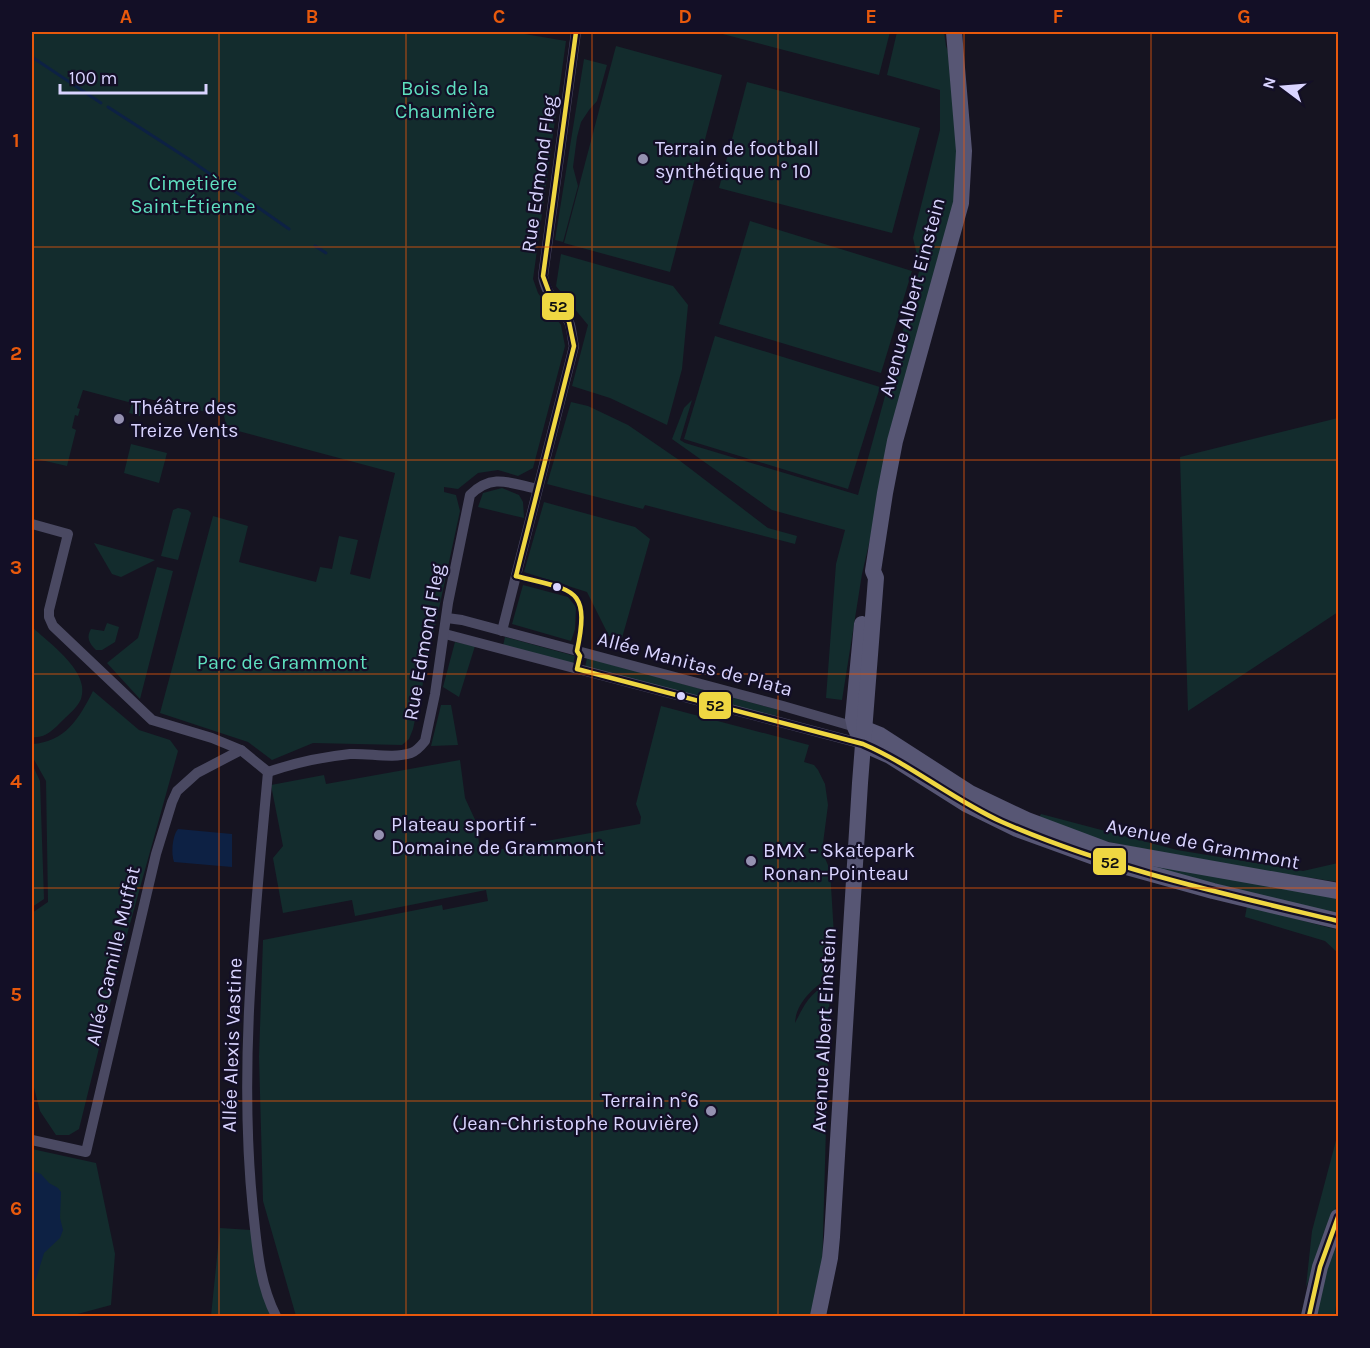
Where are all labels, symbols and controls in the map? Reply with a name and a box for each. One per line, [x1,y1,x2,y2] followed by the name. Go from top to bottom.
[120,5,133,28] text: A
[306,5,318,28] text: B
[493,5,505,28] text: C
[678,5,692,28] text: D
[865,5,877,28] text: E
[1053,5,1064,28] text: F
[1237,5,1251,28] text: G
[60,57,206,95] scale bar
[1253,57,1313,117] north arrow
[69,67,117,89] text: 100 m
[1258,75,1280,91] text: N
[395,77,495,123] park label: Bois de la Chaumière
[517,94,561,254] street label: Rue Edmond Fleg
[12,129,20,152] text: 1
[655,137,819,183] place label: Terrain de football synthétique n° 10
[636,152,650,166] marker: Terrain de football synthétique n° 10
[130,172,256,218] park label: Cimetière Saint-Étienne
[874,195,950,399] street label: Avenue Albert Einstein
[541,292,575,321] line badge: 52
[549,297,568,316] text: 52
[10,342,22,365] text: 2
[131,396,239,442] place label: Théâtre des Treize Vents
[112,412,126,426] marker: Théâtre des Treize Vents
[10,556,22,579] text: 3
[399,562,449,722] street label: Rue Edmond Fleg
[551,581,563,593] unlabelled marker
[595,627,795,701] street label: Allée Manitas de Plata
[197,651,368,674] park label: Parc de Grammont
[675,690,687,702] unlabelled marker
[698,691,732,720] line badge: 52
[706,696,725,715] text: 52
[10,770,22,793] text: 4
[391,813,604,859] place label: Plateau sportif - Domaine de Grammont
[1104,814,1302,874] street label: Avenue de Grammont
[372,828,386,842] marker: Plateau sportif - Domaine de Grammont
[763,839,915,885] place label: BMX - Skatepark Ronan-Pointeau
[1092,847,1127,876] line badge: 52
[1101,853,1120,872] text: 52
[744,854,758,868] marker: BMX - Skatepark Ronan-Pointeau
[81,864,145,1048] street label: Allée Camille Muffat
[807,927,841,1133] street label: Avenue Albert Einstein
[217,957,247,1133] street label: Allée Alexis Vastine
[10,983,22,1006] text: 5
[452,1089,699,1135] place label: Terrain n°6 (Jean-Christophe Rouvière)
[704,1104,718,1118] marker: Terrain n°6 (Jean-Christophe Rouvière)
[10,1197,22,1220] text: 6

